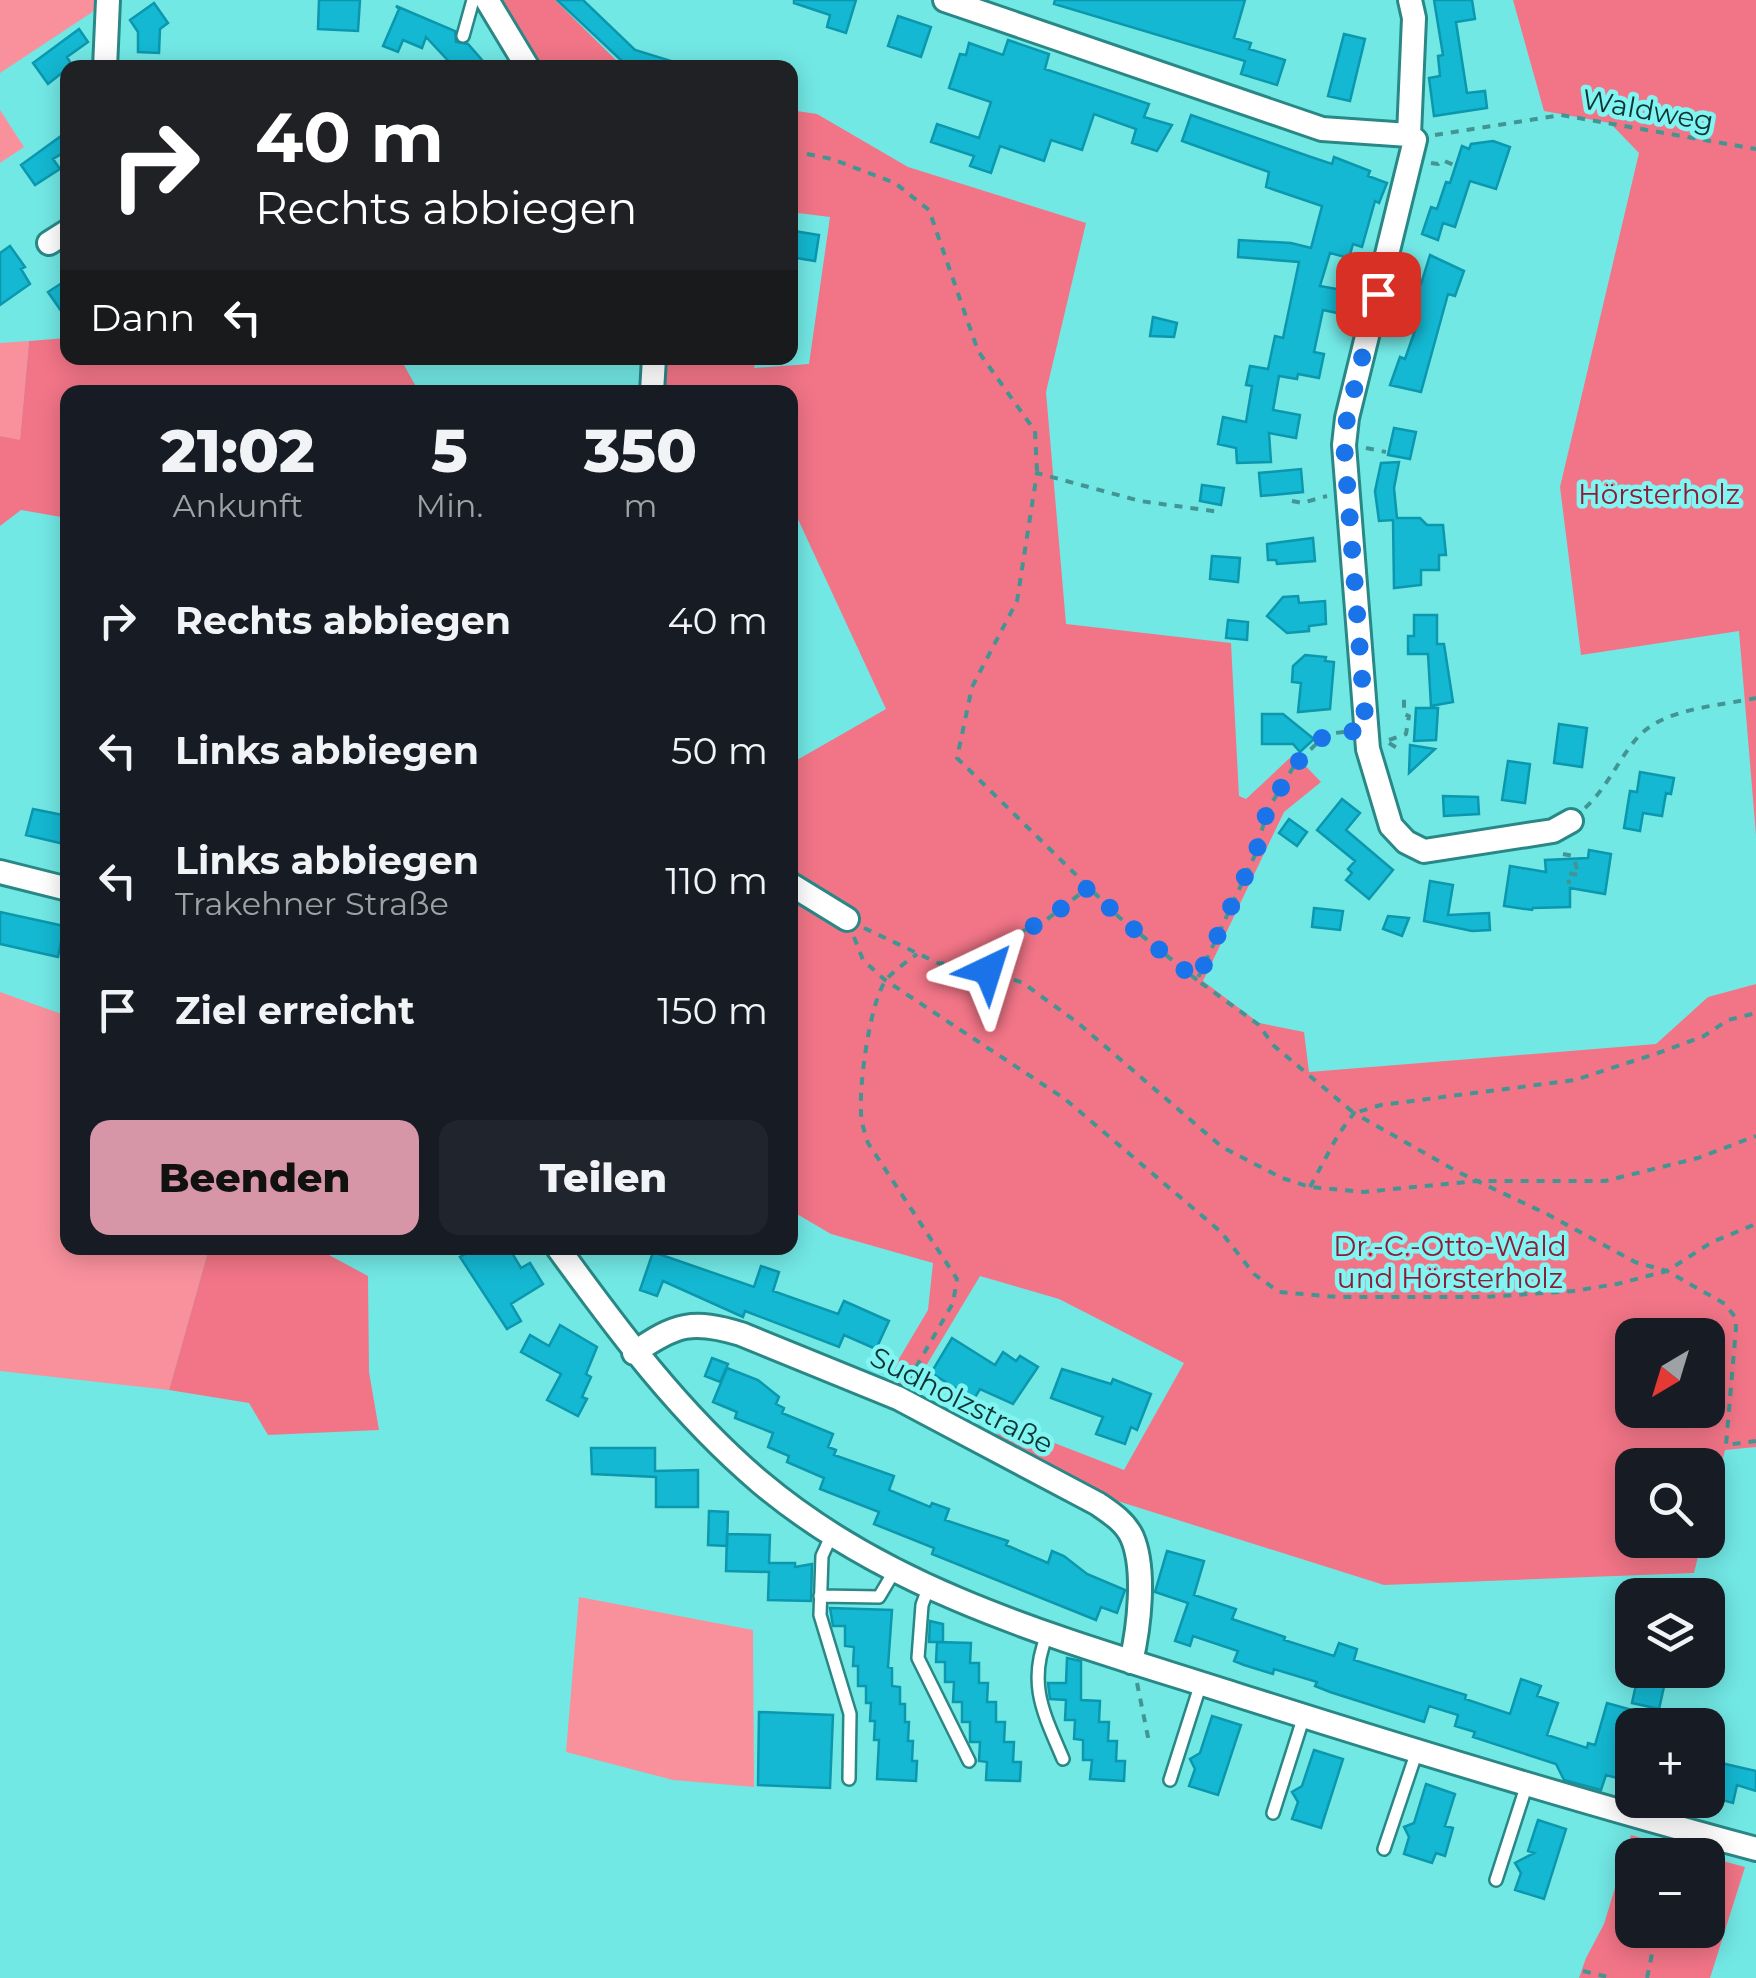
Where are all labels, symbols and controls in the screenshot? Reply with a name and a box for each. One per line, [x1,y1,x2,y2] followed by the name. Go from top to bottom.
[1580,82,1716,138] street label: Waldweg
[255,94,444,180] text: 40 m
[90,100,220,230] icon: right
[255,180,637,235] text: Rechts abbiegen
[1336,252,1421,337] pin
[1351,267,1406,322] icon: arrive
[215,290,270,345] icon: left
[90,294,195,341] text: Dann
[161,414,315,487] text: 21:02
[431,414,468,487] text: 5
[584,414,697,487] text: 350
[1578,477,1740,511] park label: Hörsterholz
[173,486,303,525] text: Ankunft
[416,486,483,525] text: Min.
[624,486,658,525] text: m
[90,593,145,648] icon: right
[175,597,511,644] text: Rechts abbiegen
[667,597,768,644] text: 40 m
[90,723,145,778] icon: left
[175,727,479,774] text: Links abbiegen
[671,727,768,774] text: 50 m
[175,837,479,884] text: Links abbiegen
[90,853,145,908] icon: left
[665,857,768,904] text: 110 m
[175,884,449,923] text: Trakehner Straße
[936,918,1040,1022] position arrow
[90,983,145,1038] icon: arrive
[175,987,415,1034] text: Ziel erreicht
[657,987,768,1034] text: 150 m
[90,1120,419,1235] button: Beenden
[439,1120,768,1235] button: Teilen
[1333,1229,1567,1295] park label: Dr.-C.-Otto-Wald und Hörsterholz
[1615,1318,1725,1428] north arrow
[1615,1318,1725,1948] map controls
[865,1339,1059,1461] street label: Sudholzstraße
[1615,1448,1725,1558] button: search
[1615,1578,1725,1688] button: layers
[1615,1708,1725,1818] button: +
[1615,1838,1725,1948] button: −

